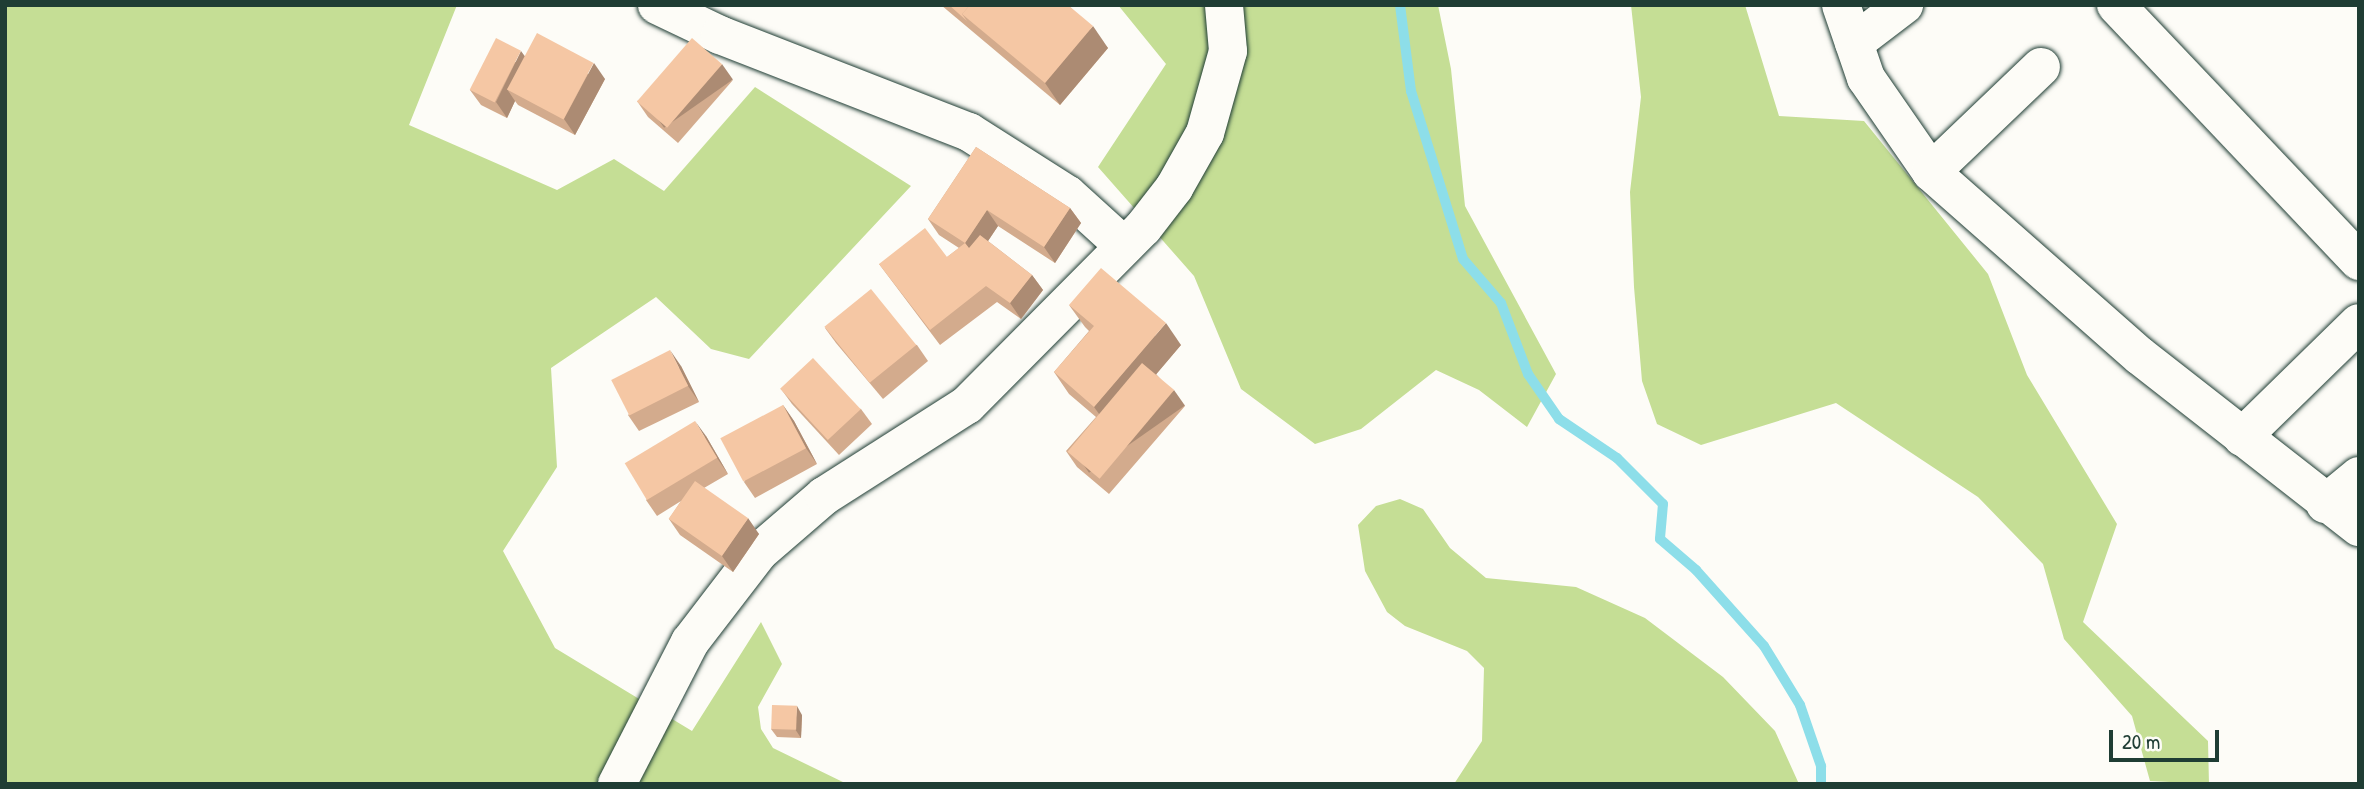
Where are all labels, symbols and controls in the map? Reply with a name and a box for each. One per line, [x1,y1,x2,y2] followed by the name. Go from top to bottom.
[2112,716,2222,760] scale bar
[2122,727,2160,756] text: 20 m

